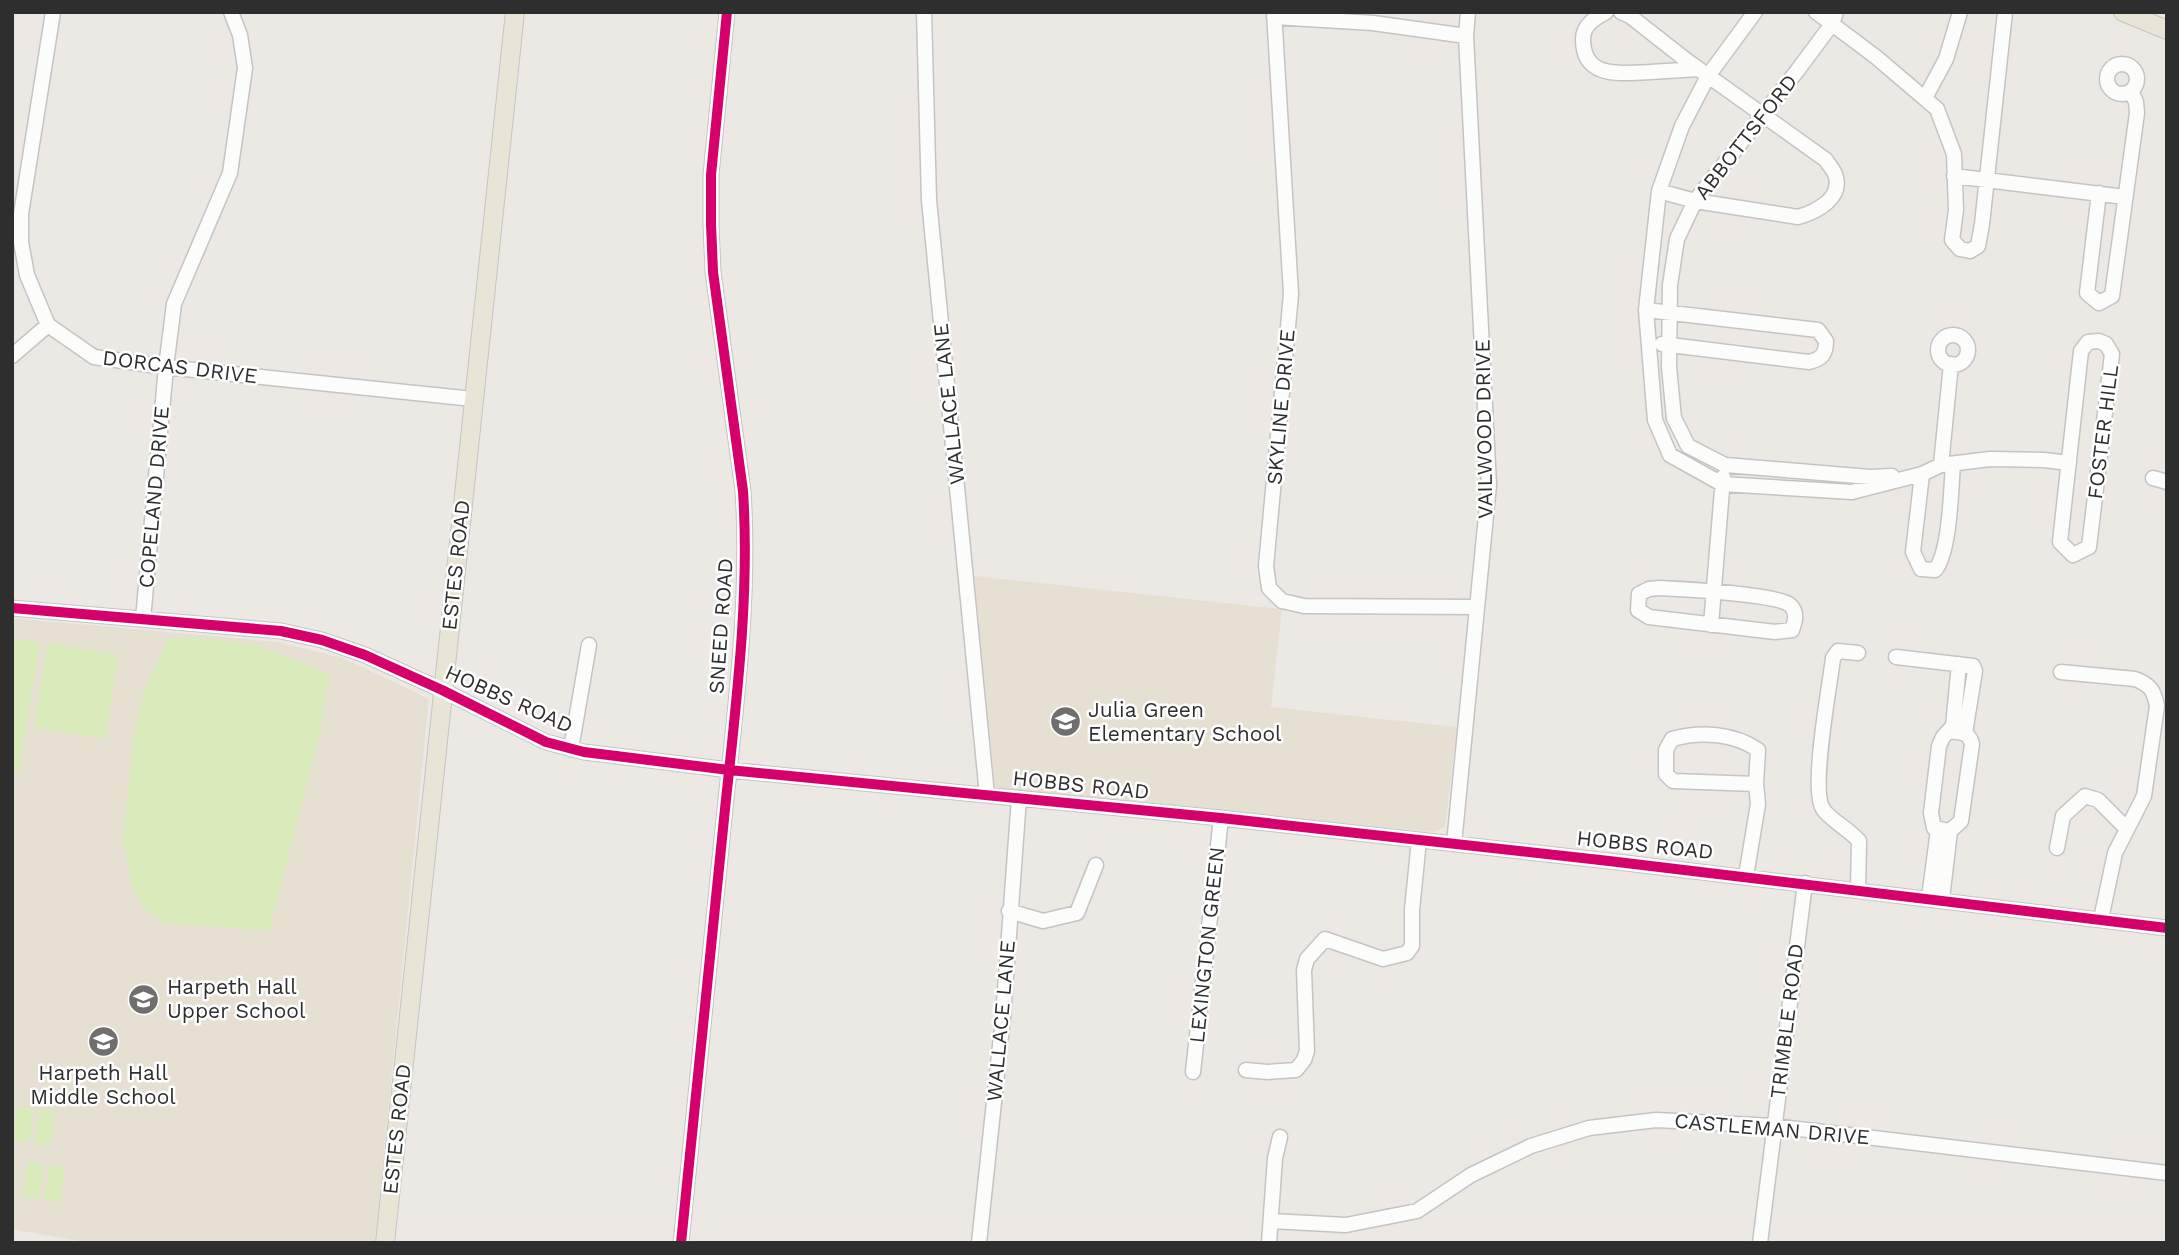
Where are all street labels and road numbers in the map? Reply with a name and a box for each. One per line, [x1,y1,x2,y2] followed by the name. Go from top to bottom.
[1689,69,1802,204] street label: ABBOTTSFORD
[928,322,969,486] street label: WALLACE LANE
[1261,328,1300,486] street label: SKYLINE DRIVE
[1469,339,1498,519] street label: VAILWOOD DRIVE
[101,345,259,388] street label: DORCAS DRIVE
[2082,363,2123,500] street label: FOSTER HILL
[133,405,174,589] street label: COPELAND DRIVE
[436,498,475,631] street label: ESTES ROAD
[703,557,738,695] street label: SNEED ROAD
[441,659,577,738] street label: HOBBS ROAD
[1011,765,1151,804] street label: HOBBS ROAD
[1575,825,1715,864] street label: HOBBS ROAD
[1184,846,1229,1044] street label: LEXINGTON GREEN
[981,939,1020,1103] street label: WALLACE LANE
[1765,942,1808,1100] street label: TRIMBLE ROAD
[377,1062,416,1195] street label: ESTES ROAD
[1673,1107,1871,1150] street label: CASTLEMAN DRIVE

